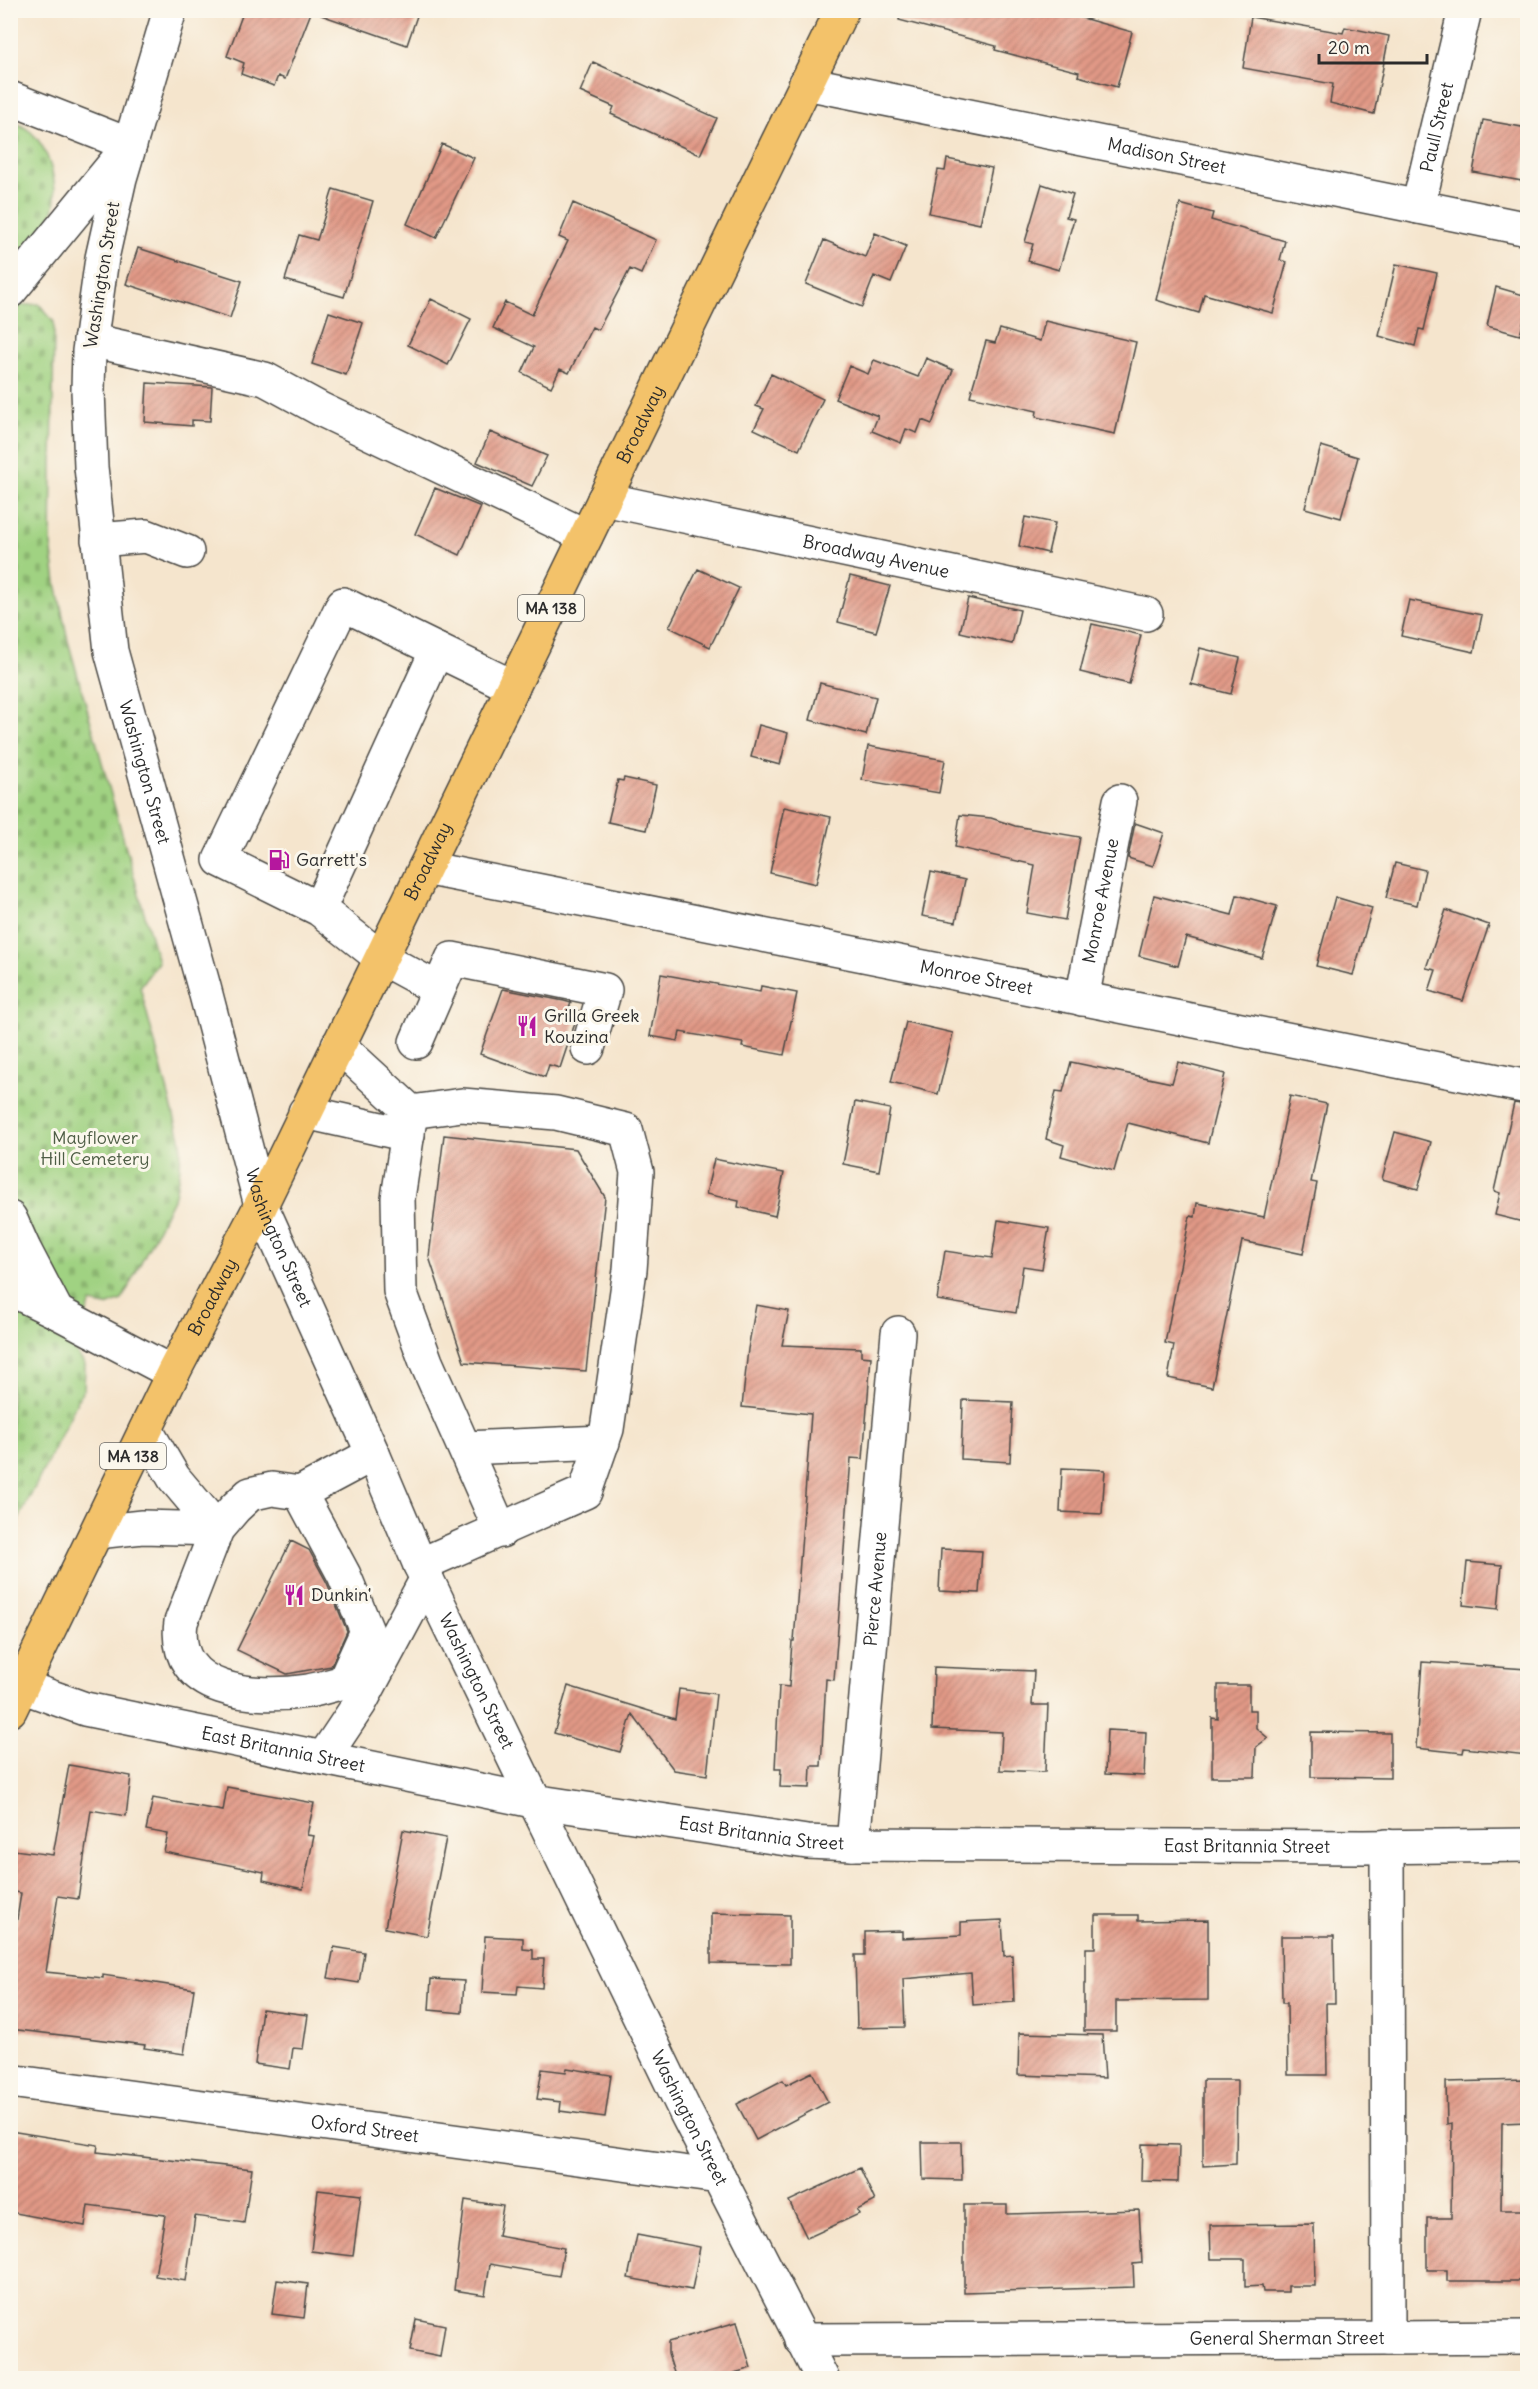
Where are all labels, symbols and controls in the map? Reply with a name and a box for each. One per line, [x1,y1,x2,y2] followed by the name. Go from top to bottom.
[1319,27,1427,65] scale bar
[1328,36,1370,59] text: 20 m
[1415,80,1458,174] street label: Paull Street
[1105,132,1228,179] street label: Madison Street
[79,200,124,350] street label: Washington Street
[611,381,669,467] street label: Broadway
[801,529,951,583] street label: Broadway Avenue
[518,595,584,621] road number: MA 138
[114,697,176,846] street label: Washington Street
[399,818,456,904] street label: Broadway
[1077,836,1124,965] street label: Monroe Avenue
[267,848,291,872] fuel station icon: Garrett's
[296,848,367,871] place label: Garrett's
[918,955,1035,999] street label: Monroe Street
[544,1004,639,1048] place label: Grilla Greek Kouzina
[515,1014,539,1038] restaurant icon: Grilla Greek Kouzina
[40,1126,150,1170] park label: Mayflower Hill Cemetery
[241,1166,317,1311] street label: Washington Street
[183,1254,242,1340] street label: Broadway
[100,1443,166,1469] road number: MA 138
[858,1531,891,1647] street label: Pierce Avenue
[282,1583,306,1607] restaurant icon: Dunkin'
[311,1583,372,1606] place label: Dunkin'
[434,1609,520,1753] street label: Washington Street
[199,1721,367,1777] street label: East Britannia Street
[678,1811,845,1855] street label: East Britannia Street
[1164,1834,1330,1858] street label: East Britannia Street
[646,2046,733,2189] street label: Washington Street
[309,2110,420,2147] street label: Oxford Street
[1189,2326,1385,2350] street label: General Sherman Street

